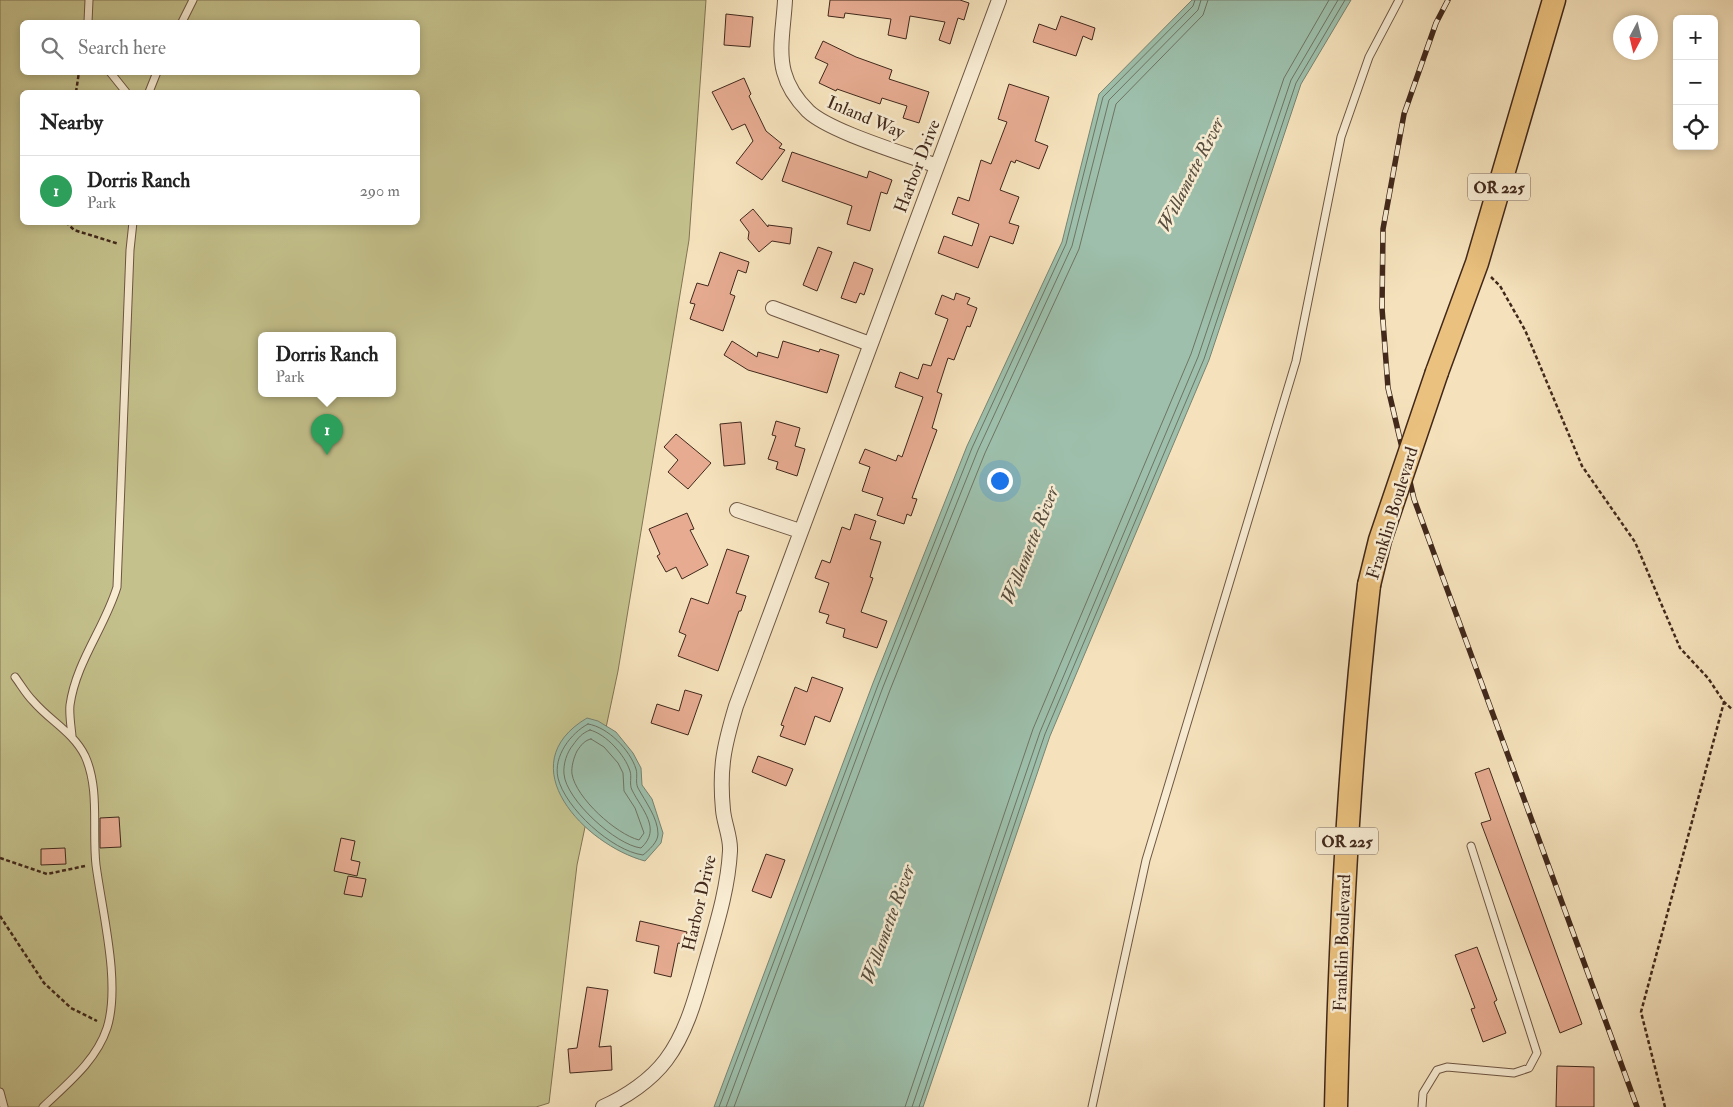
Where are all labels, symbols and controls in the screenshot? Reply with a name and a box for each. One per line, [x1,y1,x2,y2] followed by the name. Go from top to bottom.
[1613,15,1658,60] north arrow
[1673,15,1718,150] map controls
[1673,15,1718,60] button: +
[20,20,420,75] search box
[38,34,66,62] icon: search
[78,36,166,60] text: Search here
[1673,60,1718,105] button: −
[823,91,909,145] street label: Inland Way
[1673,105,1718,150] button: locate
[40,109,103,136] text: Nearby
[1152,113,1230,236] water label: Willamette River
[889,116,946,216] street label: Harbor Drive
[87,169,190,193] text: Dorris Ranch
[1468,173,1530,200] road number: OR 225
[53,181,59,201] text: 1
[360,181,400,201] text: 290 m
[87,193,116,213] text: Park
[258,332,396,397] popup
[275,343,379,367] text: Dorris Ranch
[275,367,305,387] text: Park
[311,414,343,455] pin: 1
[1361,444,1424,582] street label: Franklin Boulevard
[987,468,1013,494] your location
[995,482,1065,608] water label: Willamette River
[1316,828,1378,854] road number: OR 225
[677,852,722,953] street label: Harbor Drive
[855,861,921,987] water label: Willamette River
[1329,874,1356,1012] street label: Franklin Boulevard

